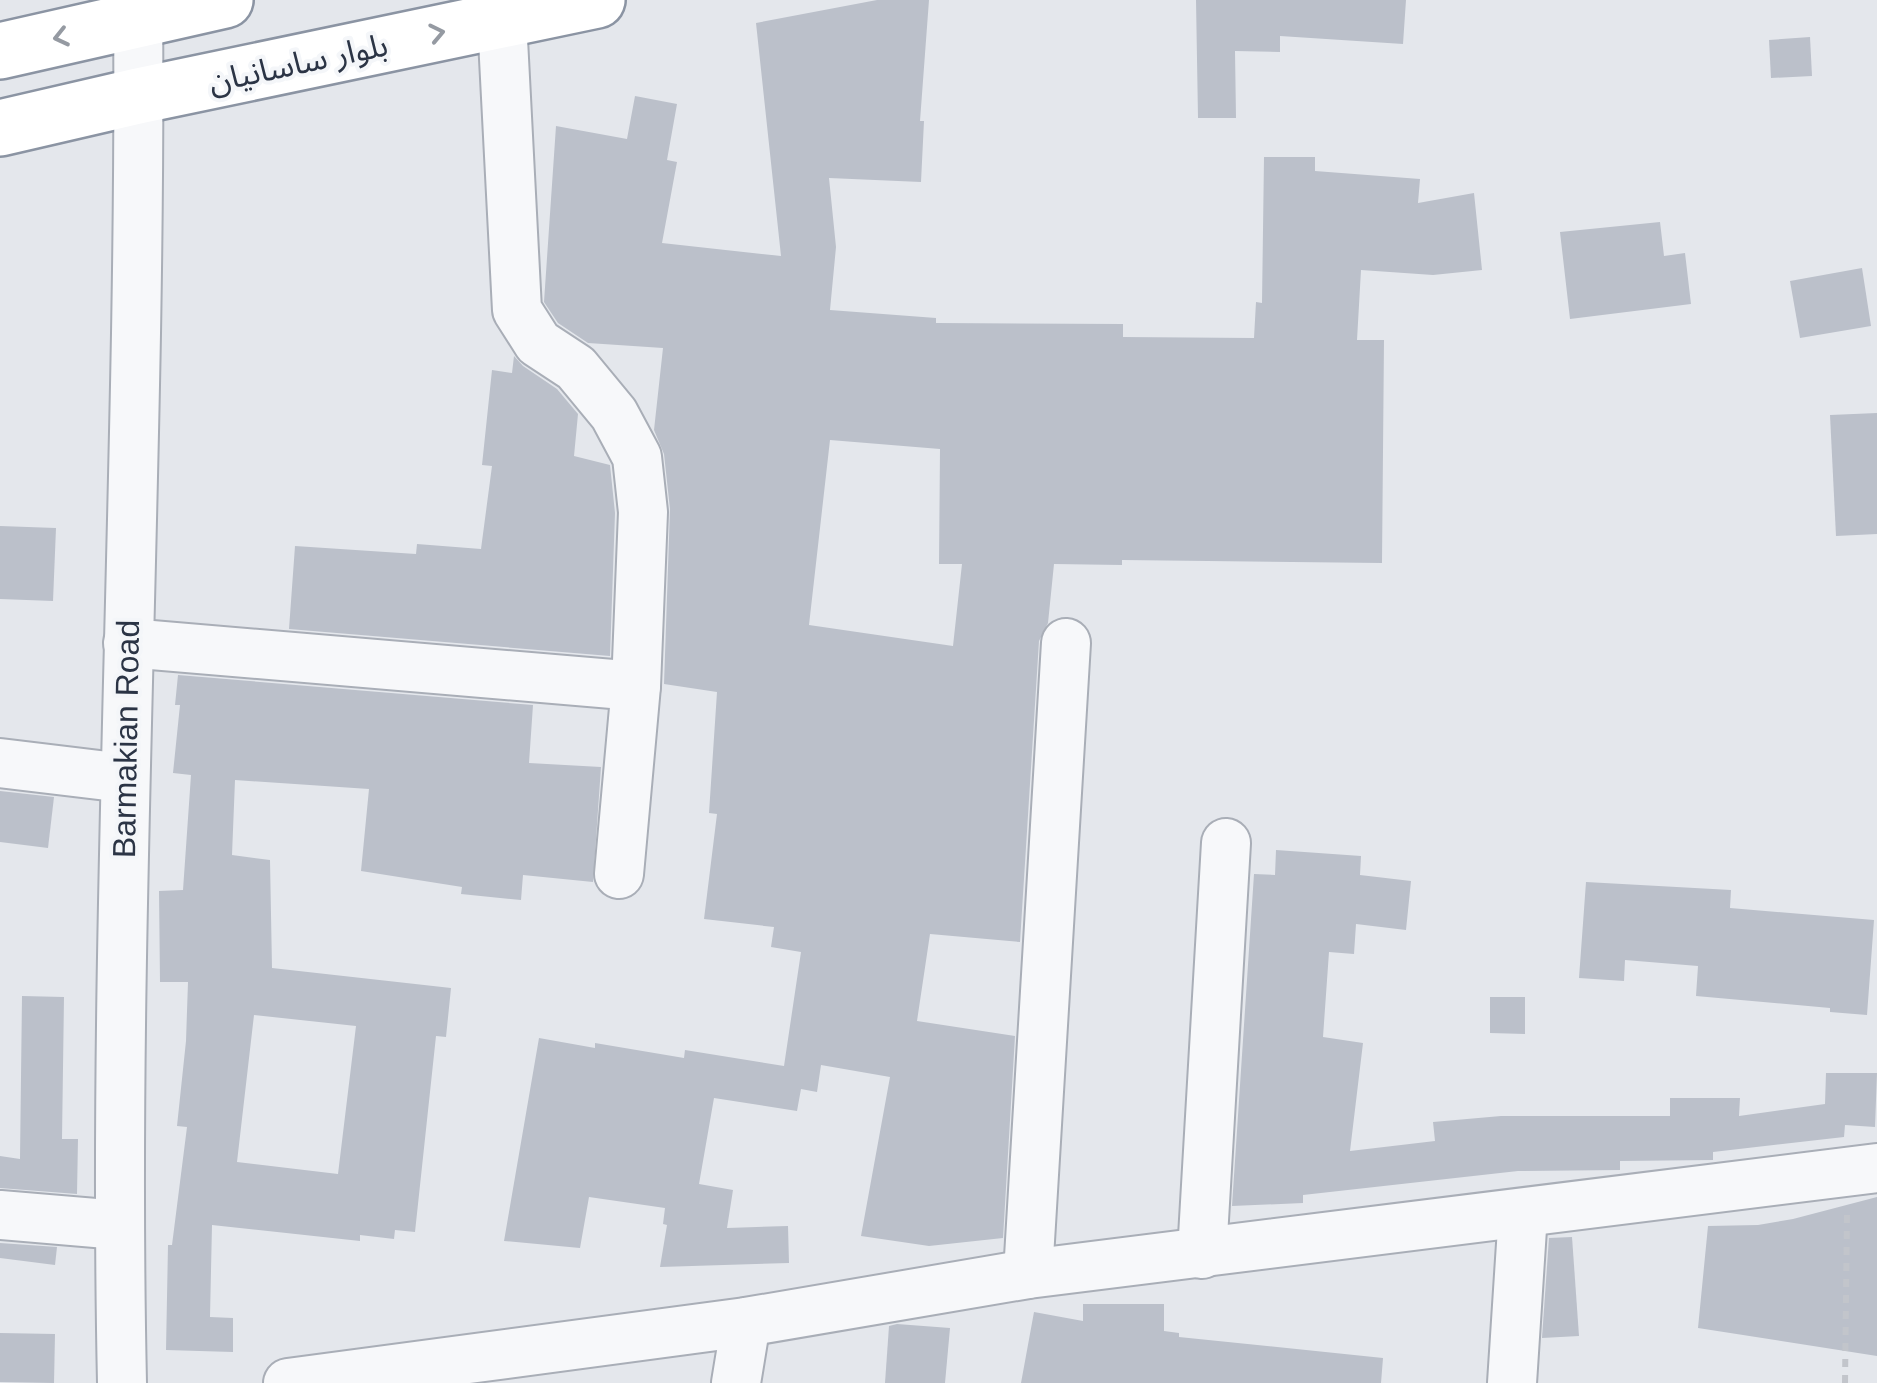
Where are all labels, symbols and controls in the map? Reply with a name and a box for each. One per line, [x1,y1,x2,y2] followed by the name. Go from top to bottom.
[428,24,445,45] one-way arrow
[53,25,70,46] one-way arrow
[205,26,391,101] street label: بلوار ساسانیان
[106,620,146,858] street label: Barmakian Road

